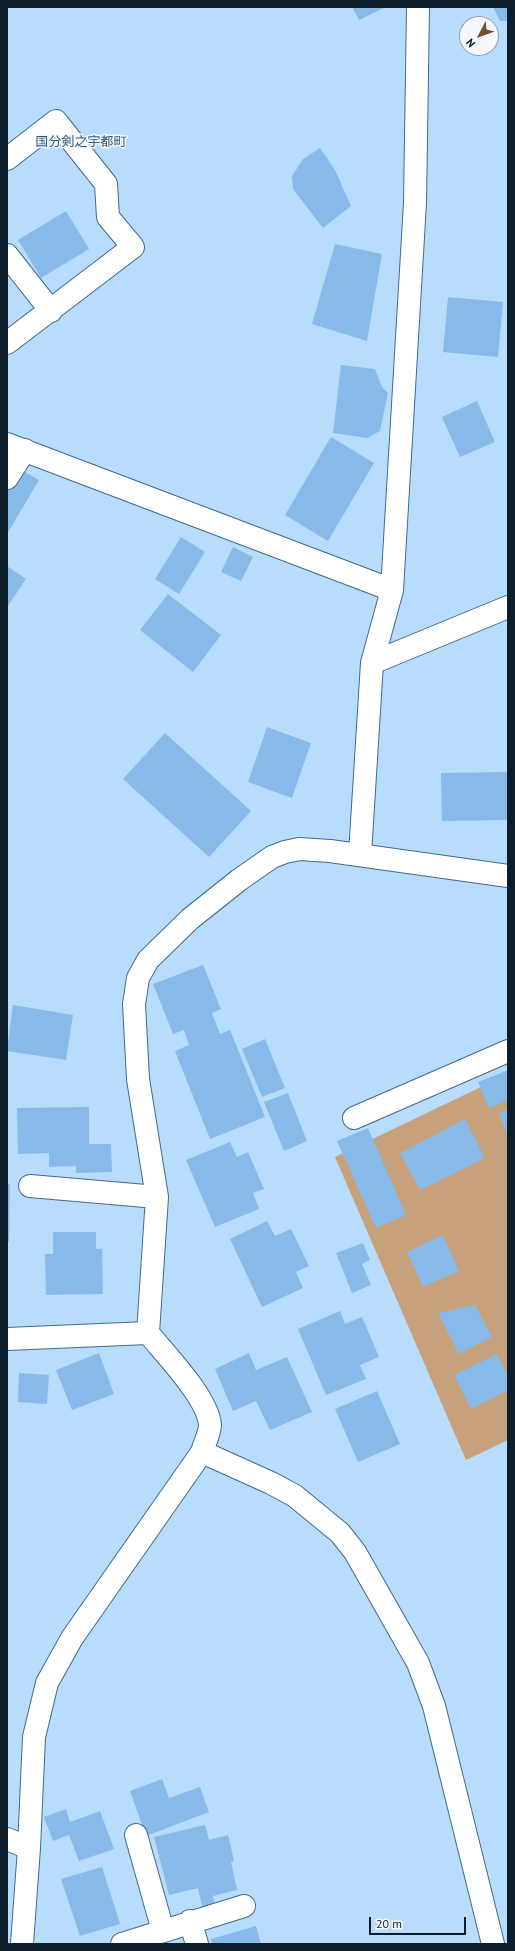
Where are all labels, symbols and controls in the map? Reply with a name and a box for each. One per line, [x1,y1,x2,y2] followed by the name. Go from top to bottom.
[459,16,499,56] north arrow
[463,36,478,51] text: N
[36,134,126,150] district label: 国分剣之宇都町
[371,1909,468,1935] scale bar
[376,1916,402,1931] text: 20 m

